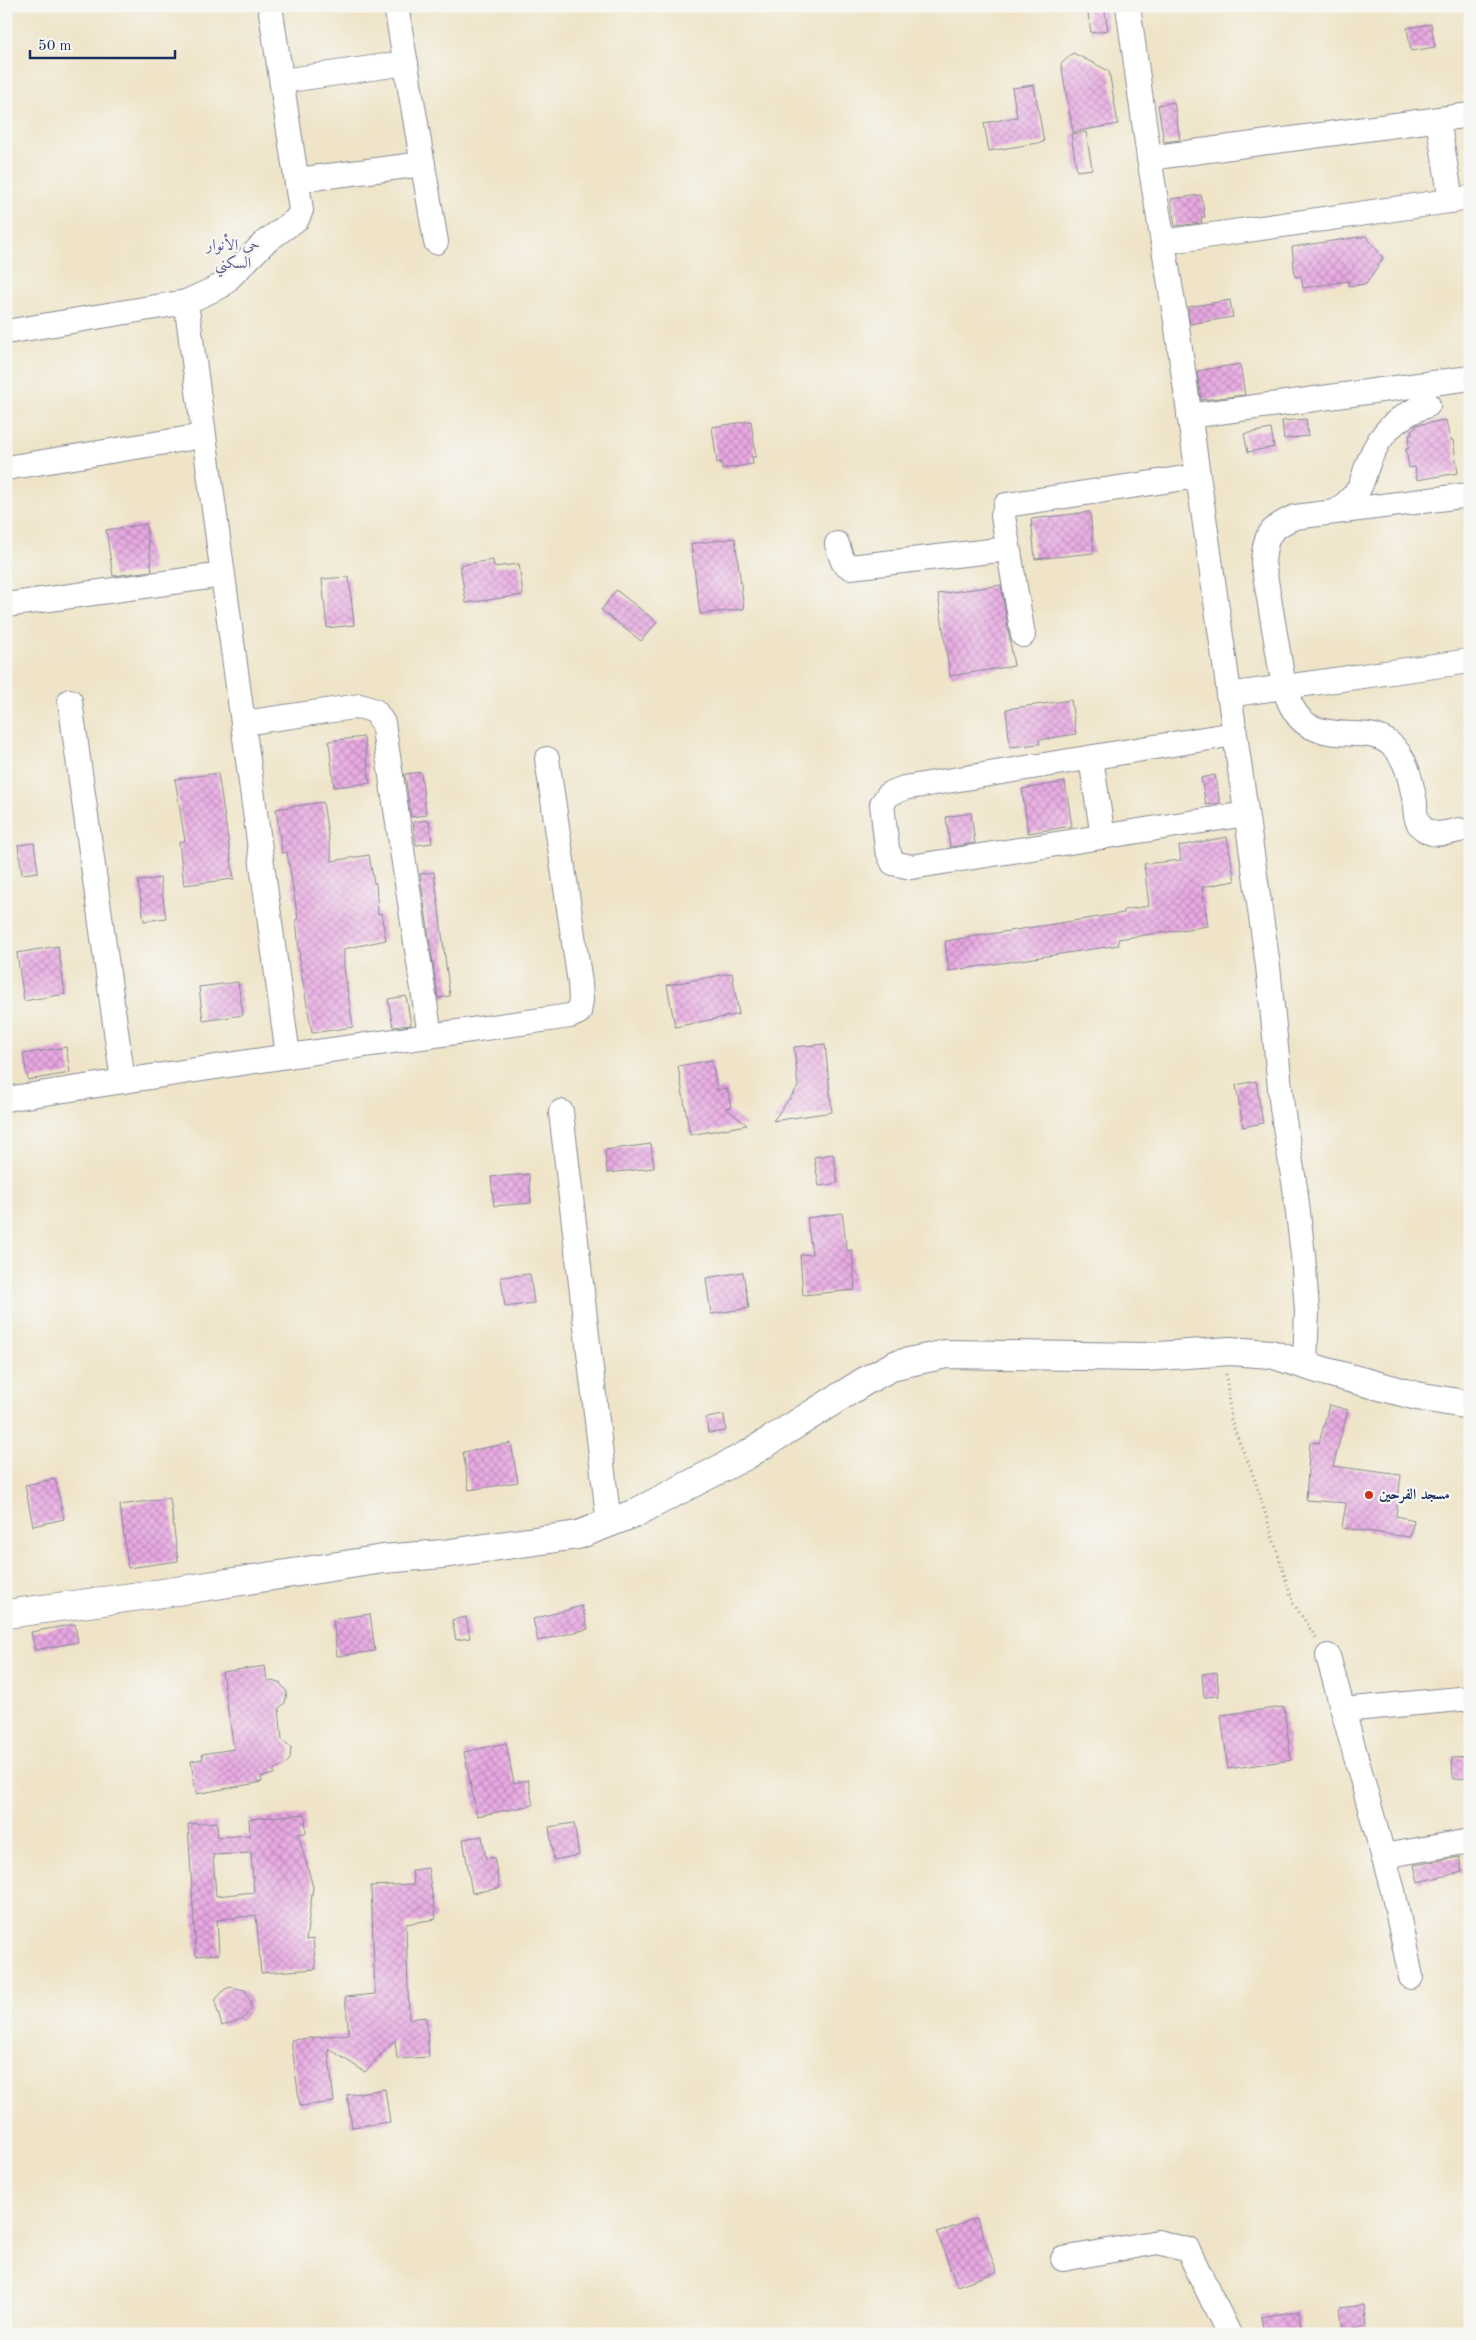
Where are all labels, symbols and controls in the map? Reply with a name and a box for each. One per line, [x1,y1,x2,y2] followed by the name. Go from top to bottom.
[30,28,175,60] scale bar
[38,39,72,54] text: 50 m
[204,233,260,278] district label: حي الأنوار السكني
[1379,1487,1450,1504] place label: مسجد الفرحين
[1363,1489,1375,1501] marker: مسجد الفرحين

